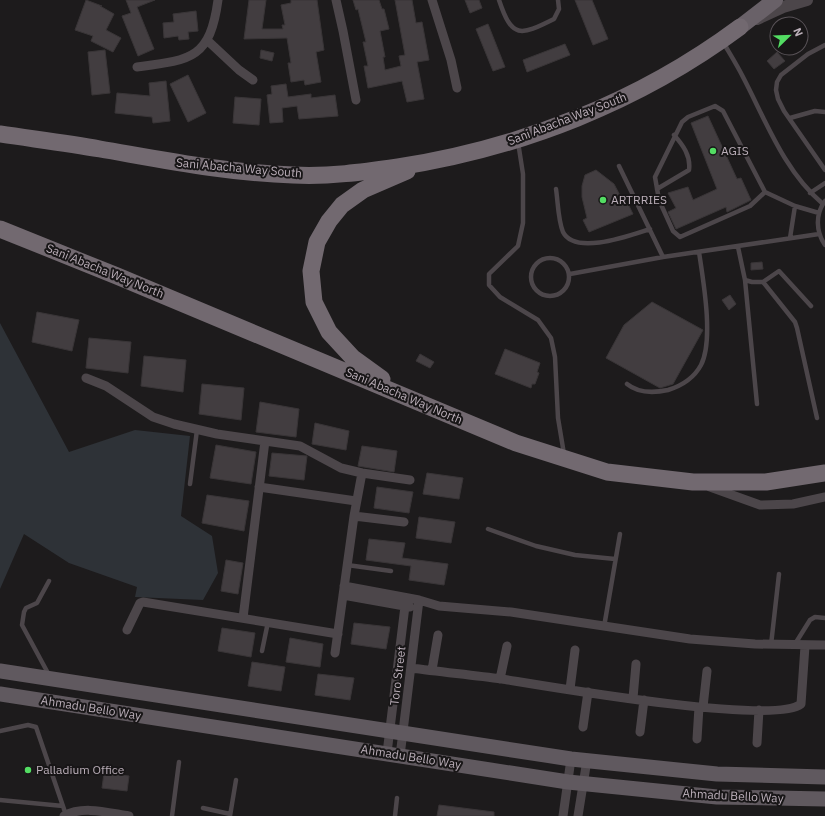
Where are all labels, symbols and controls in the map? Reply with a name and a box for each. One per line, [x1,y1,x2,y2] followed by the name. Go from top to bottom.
[769,16,809,56] north arrow
[790,26,806,39] text: N
[505,89,629,148] street label: Sani Abacha Way South
[721,143,749,158] place label: AGIS
[708,146,718,156] marker: AGIS
[175,155,303,180] street label: Sani Abacha Way South
[611,192,667,207] place label: ARTRRIES
[598,195,608,205] marker: ARTRRIES
[44,240,166,301] street label: Sani Abacha Way North
[343,364,465,427] street label: Sani Abacha Way North
[386,645,409,706] street label: Toro Street
[40,692,142,723] street label: Ahmadu Bello Way
[360,741,462,772] street label: Ahmadu Bello Way
[36,762,125,777] place label: Palladium Office
[23,765,33,775] marker: Palladium Office
[682,785,784,806] street label: Ahmadu Bello Way

